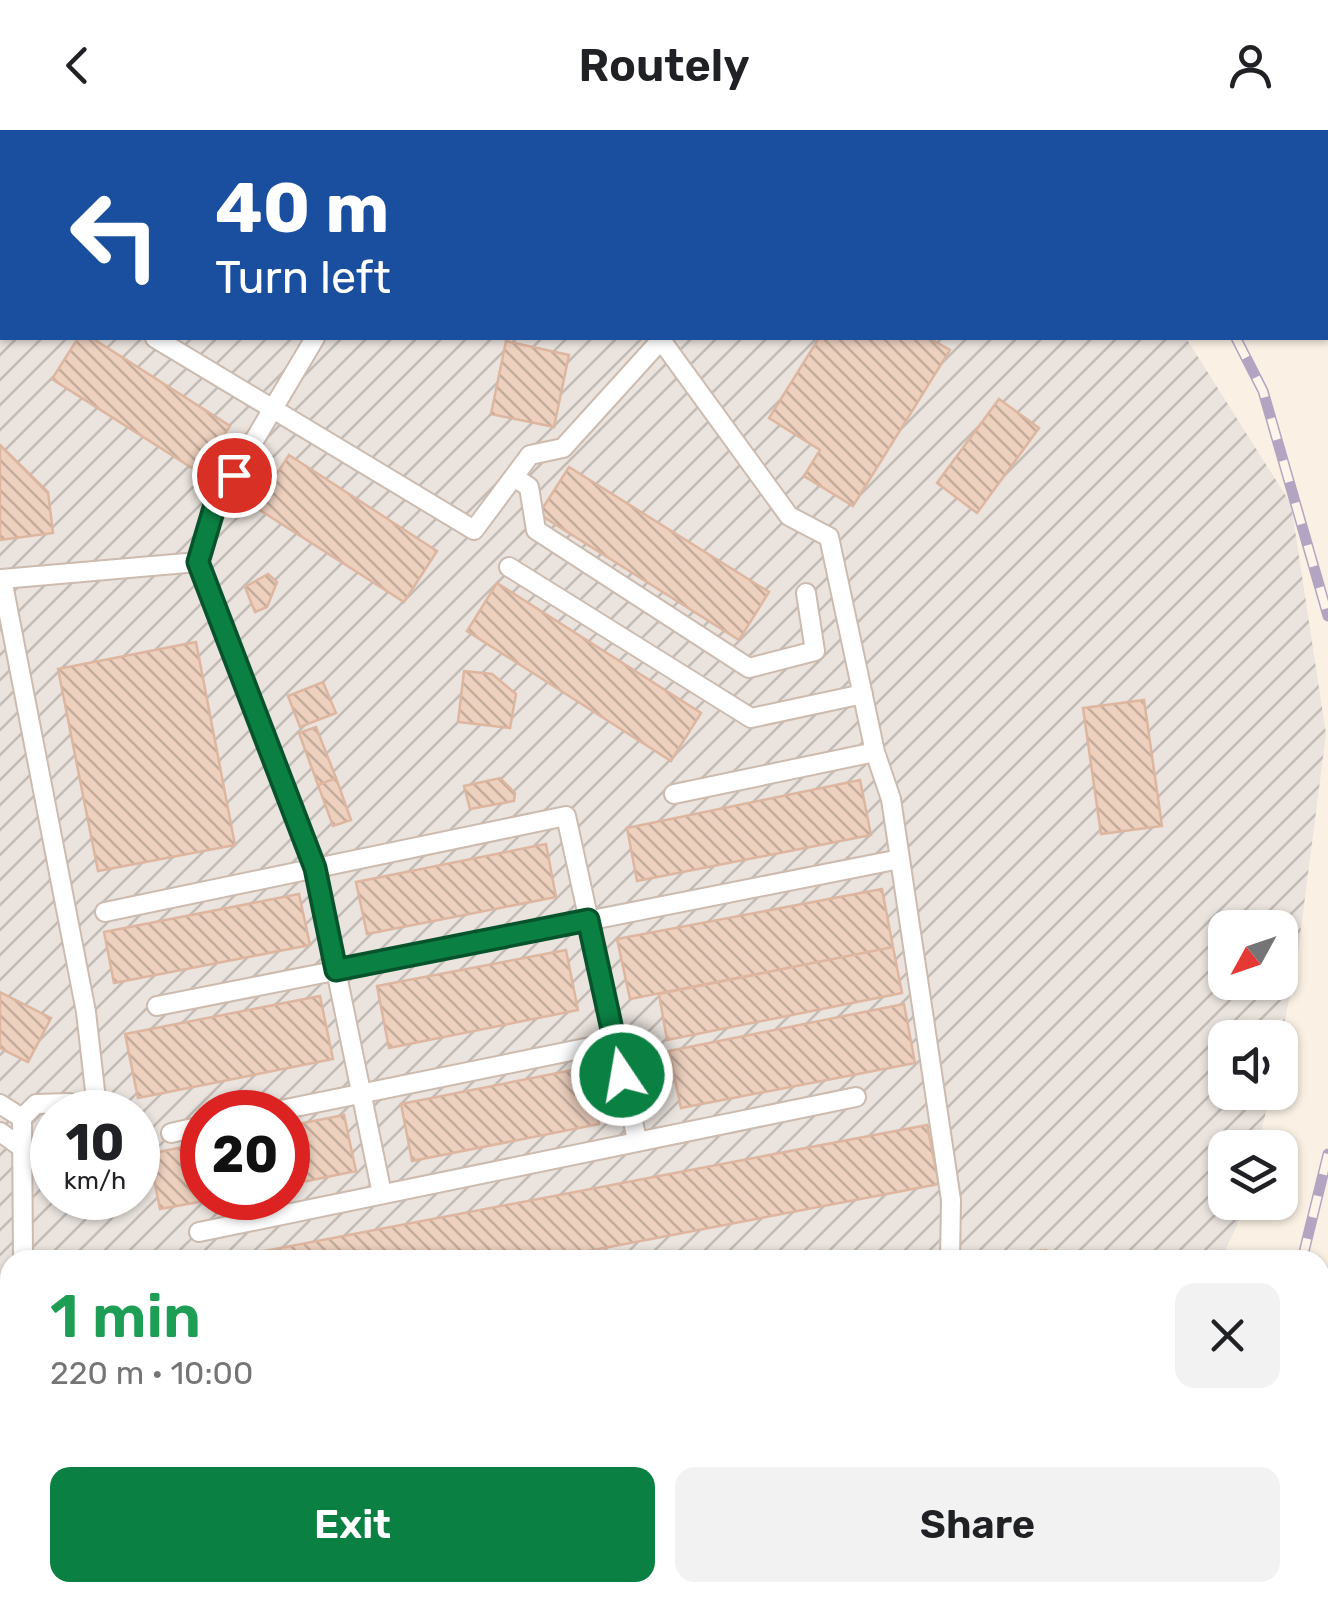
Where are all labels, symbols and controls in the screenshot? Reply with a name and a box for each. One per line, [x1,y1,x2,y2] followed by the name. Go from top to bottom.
[50,38,105,93] icon: back
[1223,38,1278,93] icon: person
[578,39,750,92] text: Routely
[215,167,389,250] text: 40 m
[50,170,180,300] icon: left
[215,251,391,304] text: Turn left
[192,433,277,518] pin
[207,448,262,503] icon: arrive
[1208,910,1298,1000] north arrow
[1208,910,1298,1220] map controls
[1208,1020,1298,1110] button: sound
[570,1023,674,1127] position arrow
[180,1090,310,1220] speed limit sign: 20
[66,1113,124,1173] text: 10
[1208,1130,1298,1220] button: layers
[64,1166,126,1195] text: km/h
[50,1281,201,1352] text: 1 min
[1175,1283,1280,1388] button: close
[50,1354,253,1392] text: 220 m · 10:00
[50,1467,655,1582] button: Exit
[675,1467,1280,1582] button: Share

